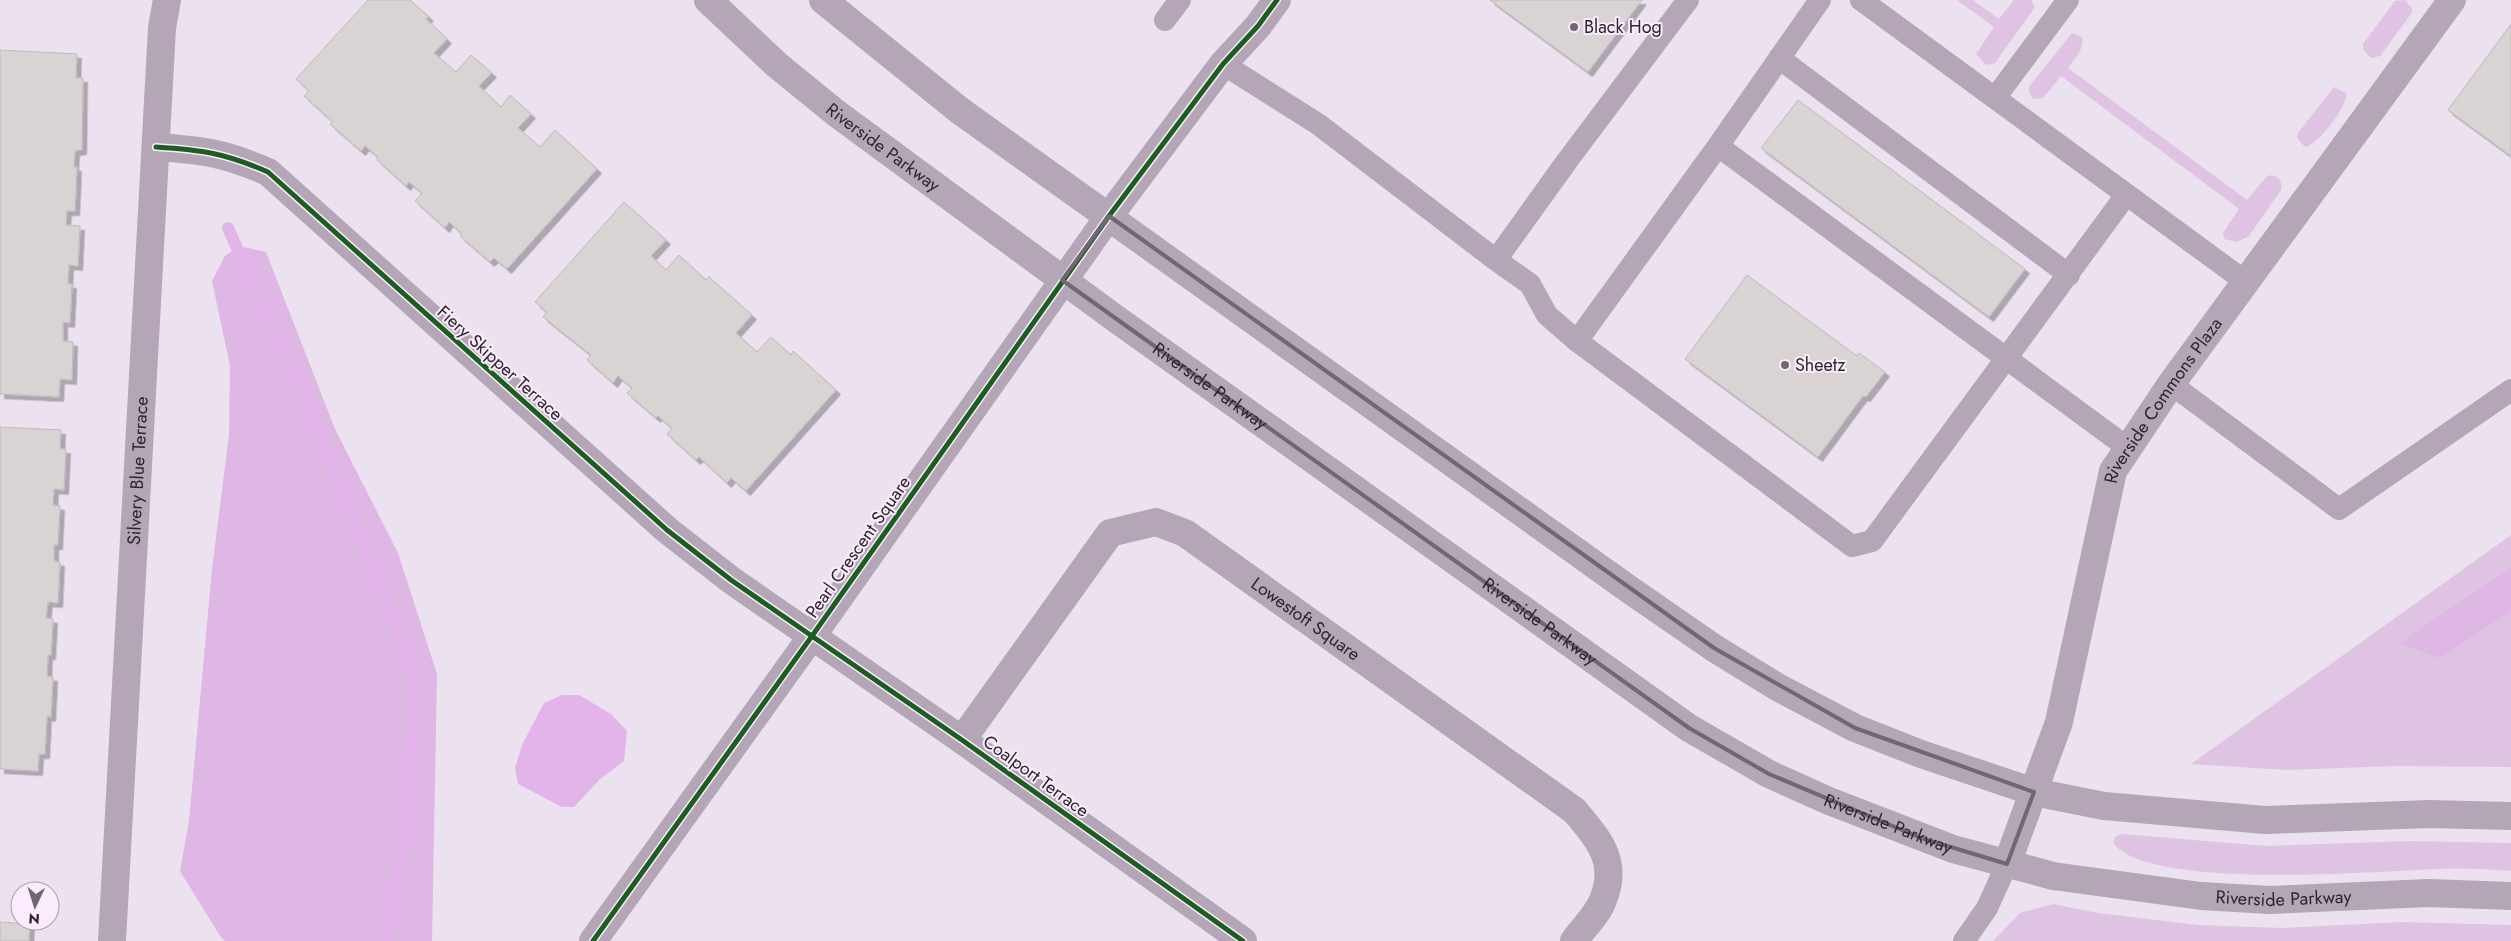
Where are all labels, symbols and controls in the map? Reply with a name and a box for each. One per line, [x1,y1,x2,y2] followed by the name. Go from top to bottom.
[1584,14,1662,40] place label: Black Hog
[1568,21,1580,33] marker: Black Hog
[820,97,945,198] street label: Riverside Parkway
[431,299,569,427] street label: Fiery Skipper Terrace
[2098,312,2229,486] street label: Riverside Commons Plaza
[1147,336,1273,436] street label: Riverside Parkway
[1795,352,1846,378] place label: Sheetz
[1779,359,1791,371] marker: Sheetz
[121,396,155,546] street label: Silvery Blue Terrace
[799,471,917,623] street label: Pearl Crescent Square
[1246,571,1366,667] street label: Lowestoft Square
[1477,571,1603,672] street label: Riverside Parkway
[978,729,1094,823] street label: Coalport Terrace
[1820,787,1956,861] street label: Riverside Parkway
[10,881,60,931] north arrow
[2215,883,2352,913] street label: Riverside Parkway
[28,909,40,929] text: N

